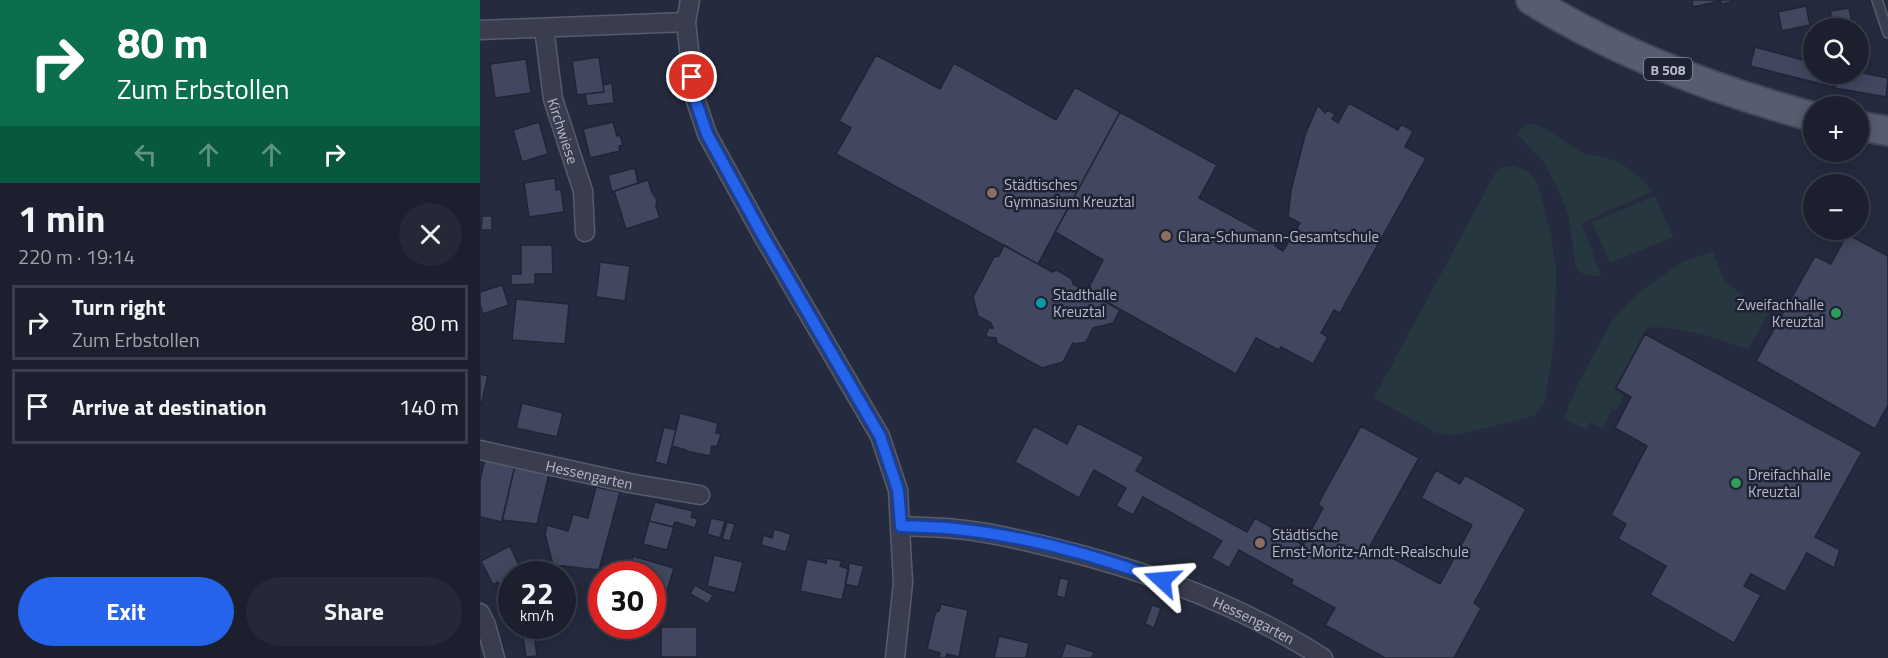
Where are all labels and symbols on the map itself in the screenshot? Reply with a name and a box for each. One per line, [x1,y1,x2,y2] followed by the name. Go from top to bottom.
[666,51,717,102] pin
[1644,58,1692,80] road number: B 508
[542,95,585,167] street label: Kirchwiese
[1004,173,1135,213] place label: Städtisches Gymnasium Kreuztal
[985,186,999,200] marker: Städtisches Gymnasium Kreuztal
[1178,225,1379,248] place label: Clara-Schumann-Gesamtschule
[1159,229,1173,243] marker: Clara-Schumann-Gesamtschule
[1053,283,1117,323] place label: Stadthalle Kreuztal
[1737,293,1824,333] place label: Zweifachhalle Kreuztal
[1034,296,1048,310] marker: Stadthalle Kreuztal
[1829,306,1843,320] marker: Zweifachhalle Kreuztal
[544,453,635,495] street label: Hessengarten
[1748,463,1831,503] place label: Dreifachhalle Kreuztal
[1729,476,1743,490] marker: Dreifachhalle Kreuztal
[1272,523,1469,563] place label: Städtische Ernst-Moritz-Arndt-Realschule
[1253,536,1267,550] marker: Städtische Ernst-Moritz-Arndt-Realschule
[1130,548,1194,612] position arrow
[588,561,666,639] speed limit sign: 30
[1210,590,1299,650] street label: Hessengarten

